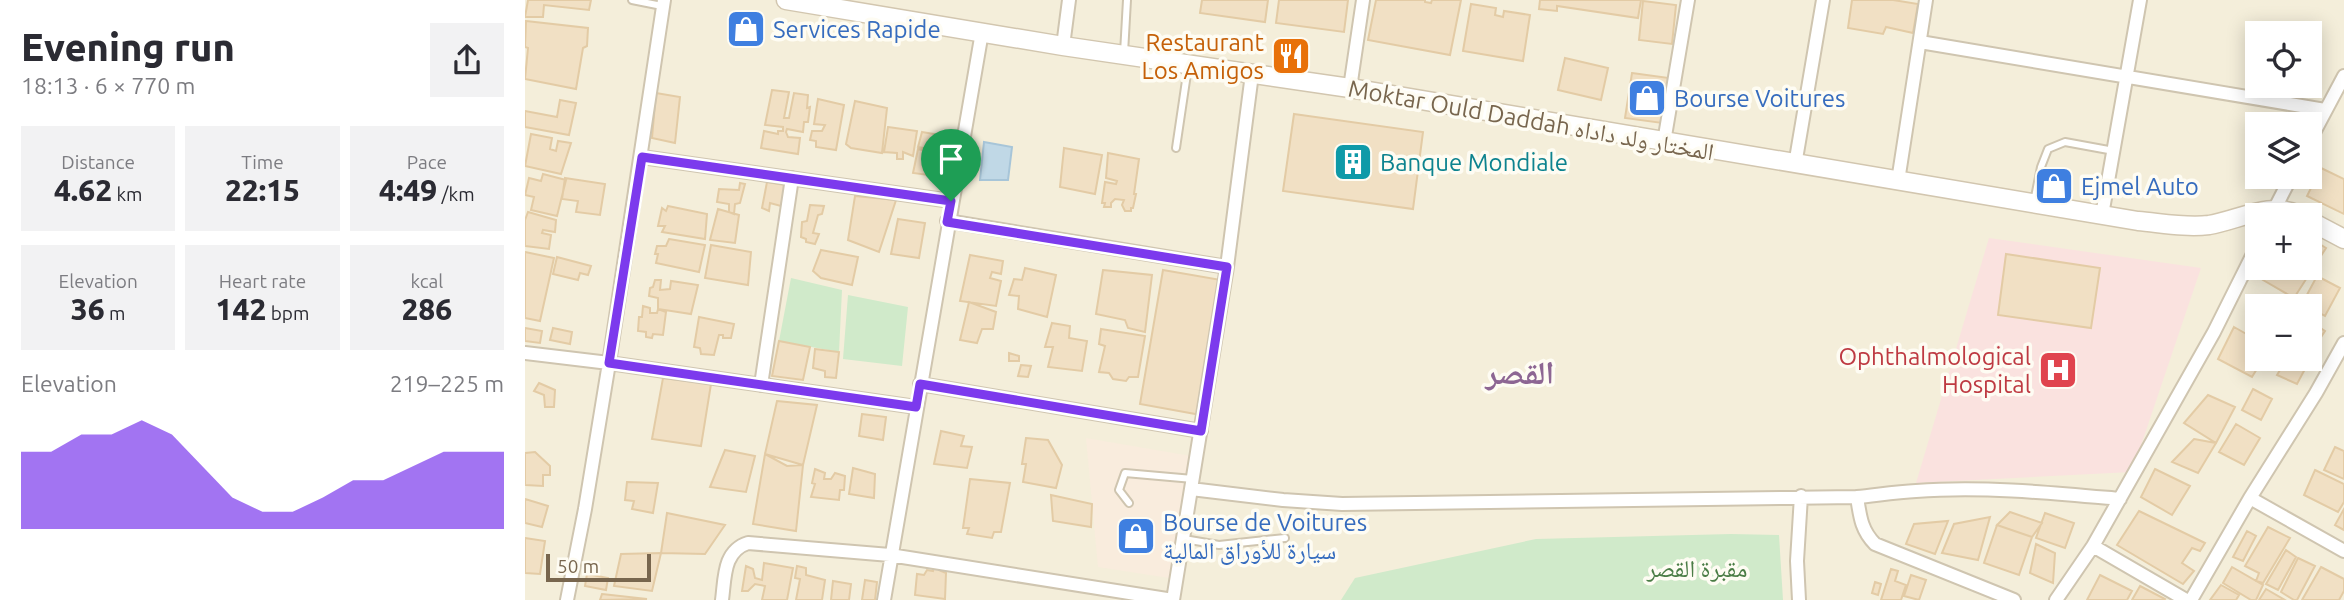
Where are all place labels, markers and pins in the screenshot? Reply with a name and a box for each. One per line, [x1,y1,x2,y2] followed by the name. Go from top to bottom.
[725,8,767,50] shop icon: Services Rapide
[773,16,941,43] place label: Services Rapide
[1141,29,1265,84] place label: Restaurant Los Amigos
[1270,35,1312,77] restaurant icon: Restaurant Los Amigos
[1626,77,1668,119] shop icon: Bourse Voitures
[1674,85,1845,112] place label: Bourse Voitures
[921,129,981,201] pin
[1332,141,1374,183] building icon: Banque Mondiale
[1380,149,1568,176] place label: Banque Mondiale
[2033,165,2075,207] shop icon: Ejmel Auto
[2081,173,2199,200] place label: Ejmel Auto
[1838,343,2031,398] place label: Ophthalmological Hospital
[2037,349,2079,391] hospital icon: Ophthalmological Hospital
[1163,509,1367,565] place label: Bourse de Voitures سيارة للأوراق المالية
[1115,515,1157,557] shop icon: Bourse de Voitures سيارة للأوراق المالية

